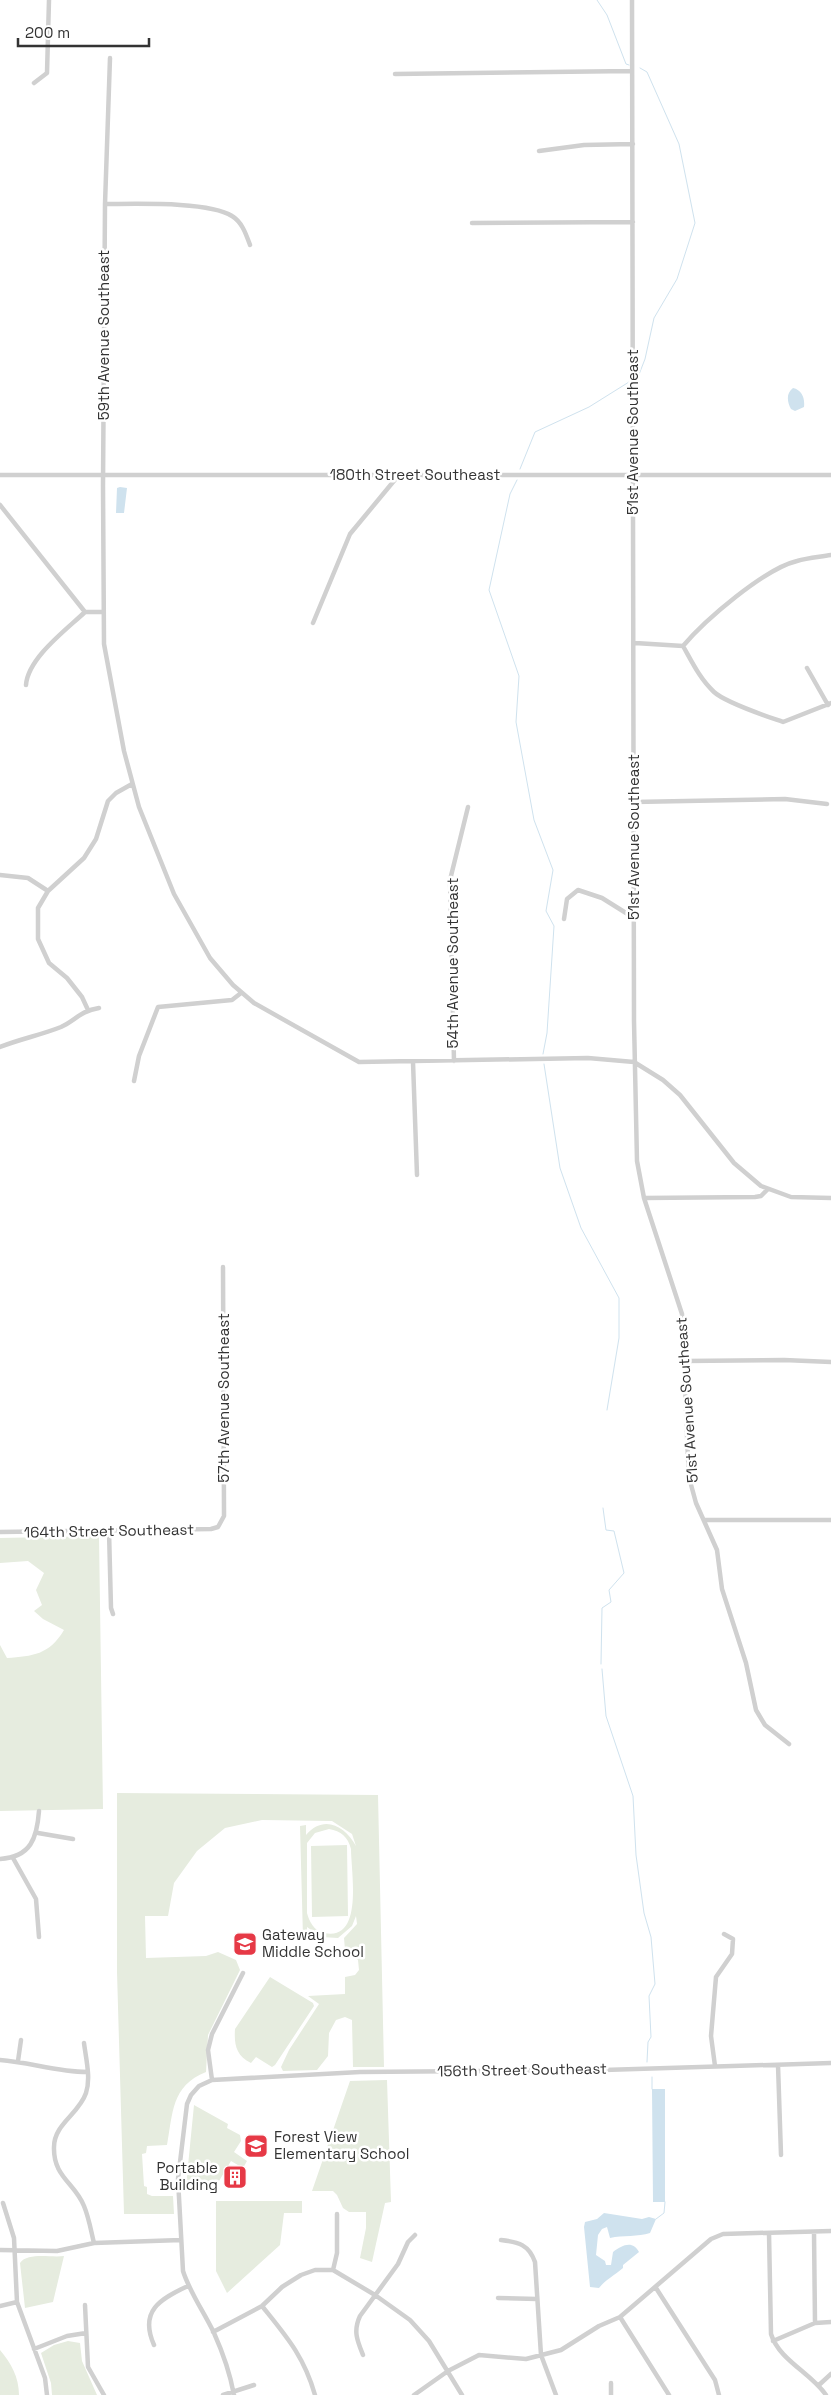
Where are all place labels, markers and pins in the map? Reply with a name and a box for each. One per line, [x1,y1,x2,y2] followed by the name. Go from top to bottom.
[262,1925,364,1961] place label: Gateway Middle School
[232,1931,258,1957] school or university icon: Gateway Middle School
[274,2127,410,2163] place label: Forest View Elementary School
[243,2133,269,2159] school or university icon: Forest View Elementary School
[157,2158,218,2194] place label: Portable Building
[222,2164,248,2190] building icon: Portable Building

